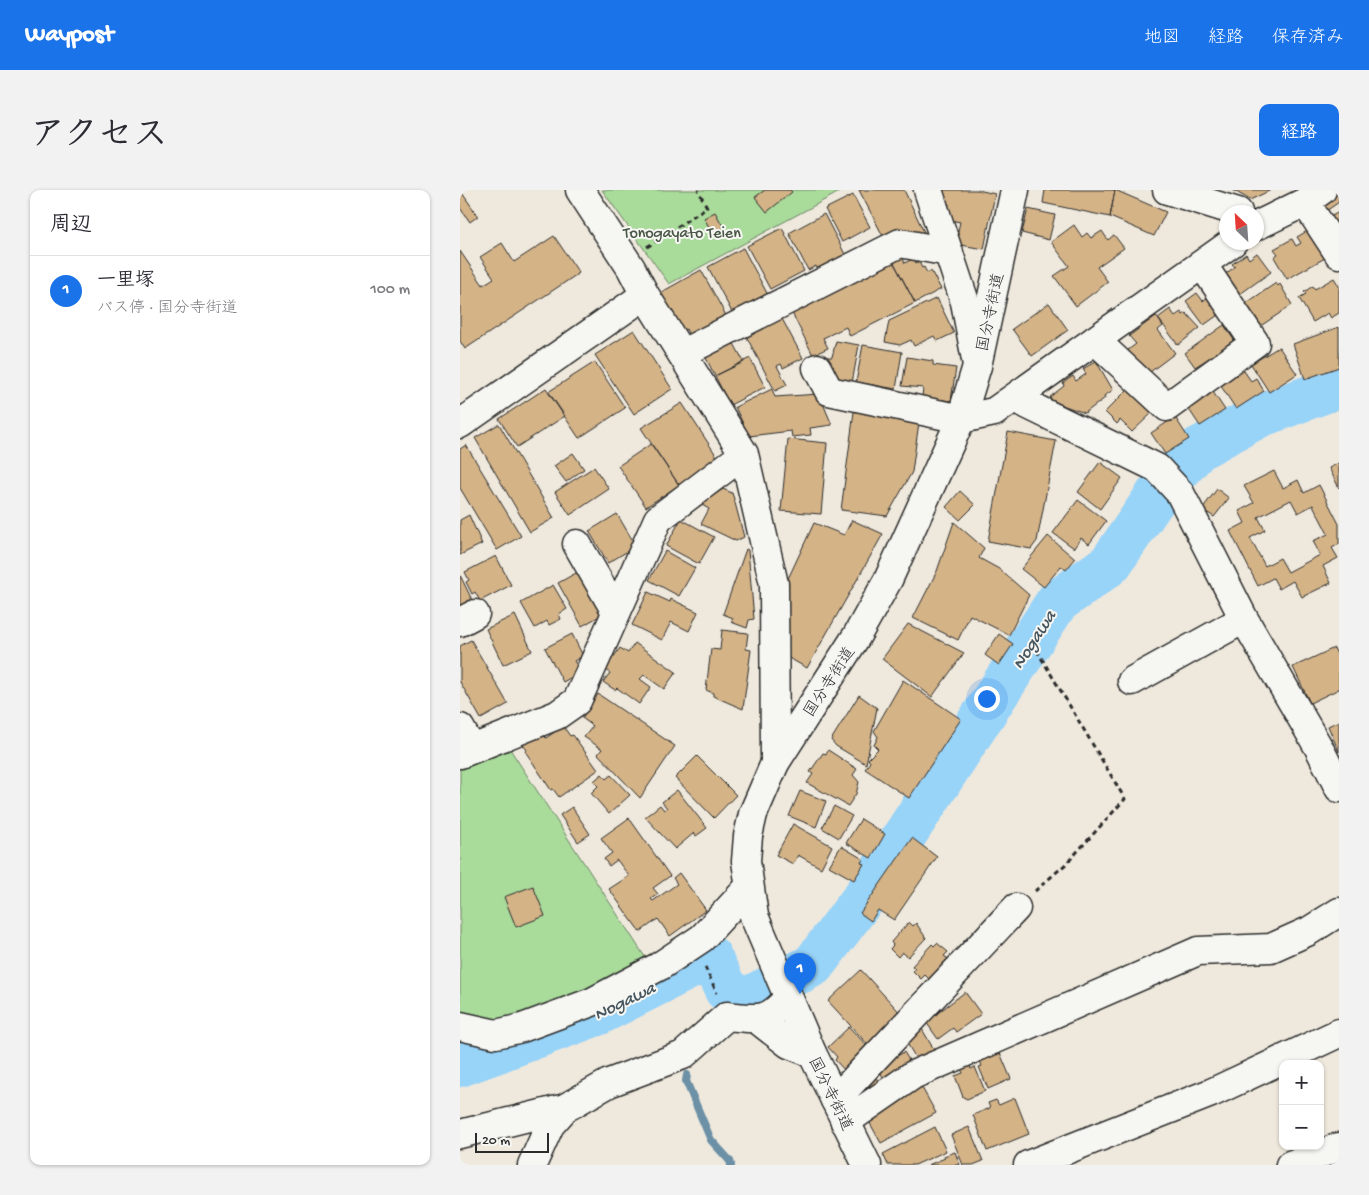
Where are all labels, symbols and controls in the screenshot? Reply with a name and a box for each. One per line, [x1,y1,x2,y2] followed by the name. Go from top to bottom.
[25,21,113,50] text: Waypost
[1144,28,1180,49] text: 地図
[1208,28,1244,49] text: 経路
[1272,28,1344,49] text: 保存済み
[1259,104,1339,156] button: 経路
[30,117,168,158] text: アクセス
[1219,205,1264,250] north arrow
[50,214,92,239] text: 周辺
[622,225,741,244] park label: Tonogayato Teien
[97,270,154,293] text: 一里塚
[974,271,1010,354] street label: 国分寺街道
[63,281,69,300] text: 1
[370,281,410,300] text: 100 m
[97,300,238,319] text: バス停 · 国分寺街道
[1009,606,1062,673] water label: Nogawa
[800,644,861,722] street label: 国分寺街道
[974,686,1000,712] your location
[784,953,816,994] pin: 1
[591,978,660,1026] water label: Nogawa
[803,1054,856,1135] street label: 国分寺街道
[1279,1060,1324,1150] map controls
[1279,1060,1324,1105] button: +
[1279,1105,1324,1150] button: −
[475,1130,549,1153] scale bar
[482,1133,510,1150] text: 20 m

